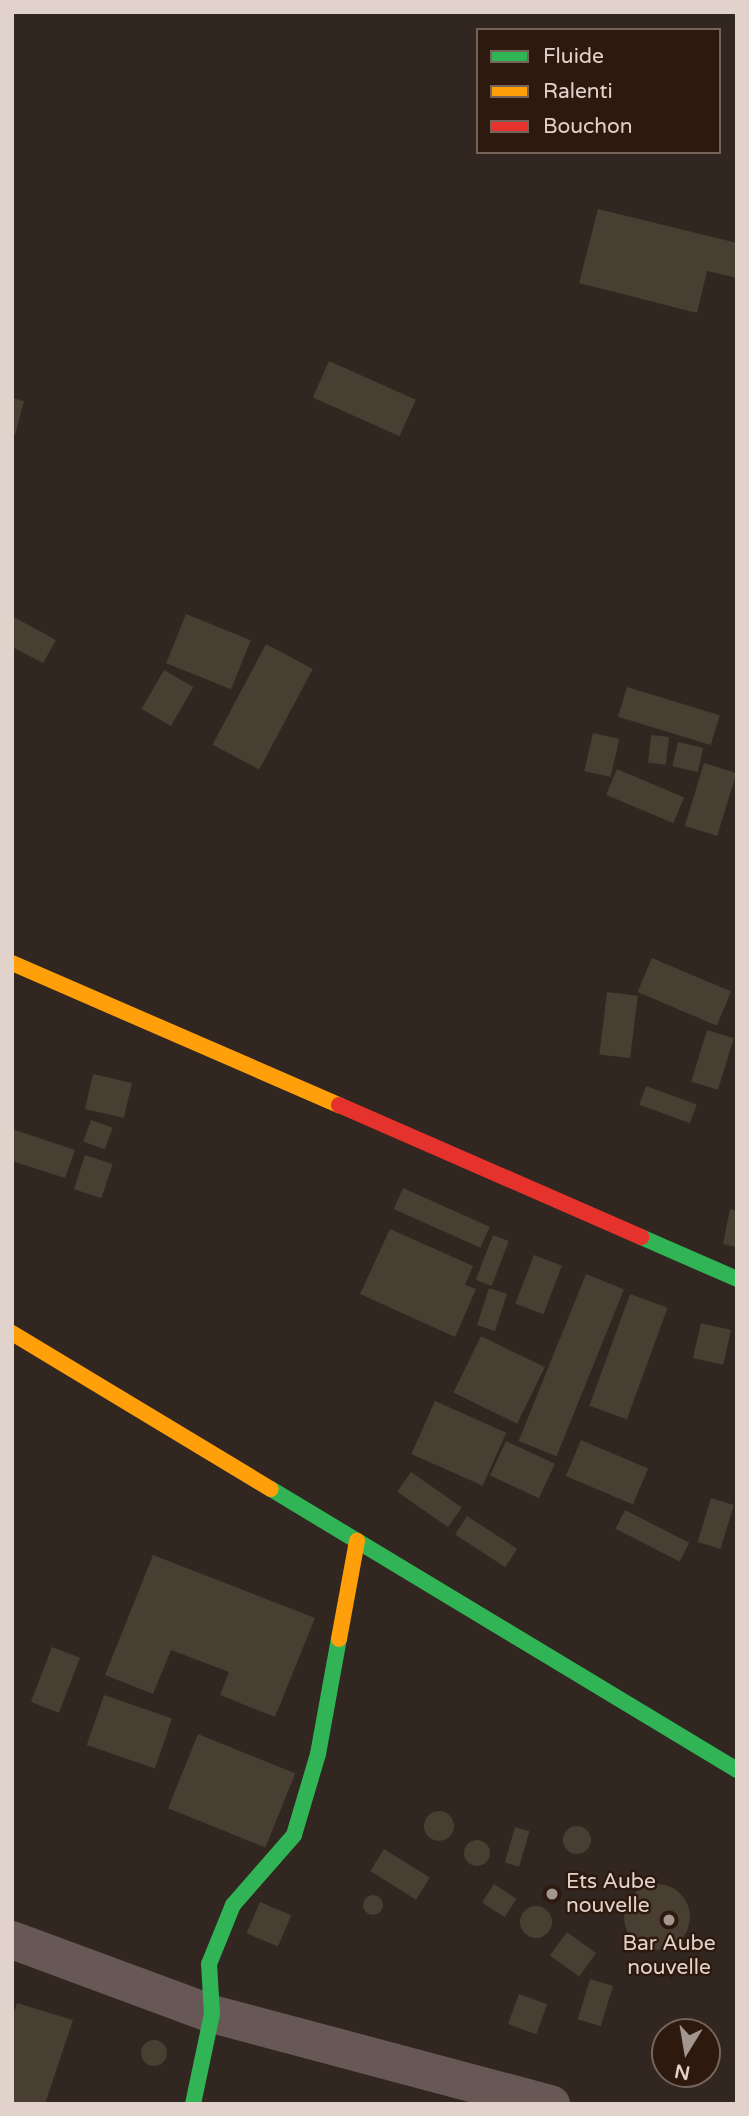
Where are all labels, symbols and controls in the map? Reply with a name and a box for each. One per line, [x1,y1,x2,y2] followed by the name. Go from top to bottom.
[476,28,721,154] legend
[543,44,604,69] text: Fluide
[543,79,613,104] text: Ralenti
[543,114,633,139] text: Bouchon
[566,1869,656,1919] place label: Ets Aube nouvelle
[544,1886,560,1902] marker: Ets Aube nouvelle
[661,1912,677,1928] marker: Bar Aube nouvelle
[622,1931,716,1981] place label: Bar Aube nouvelle
[651,2018,721,2088] north arrow
[673,2059,692,2084] text: N

